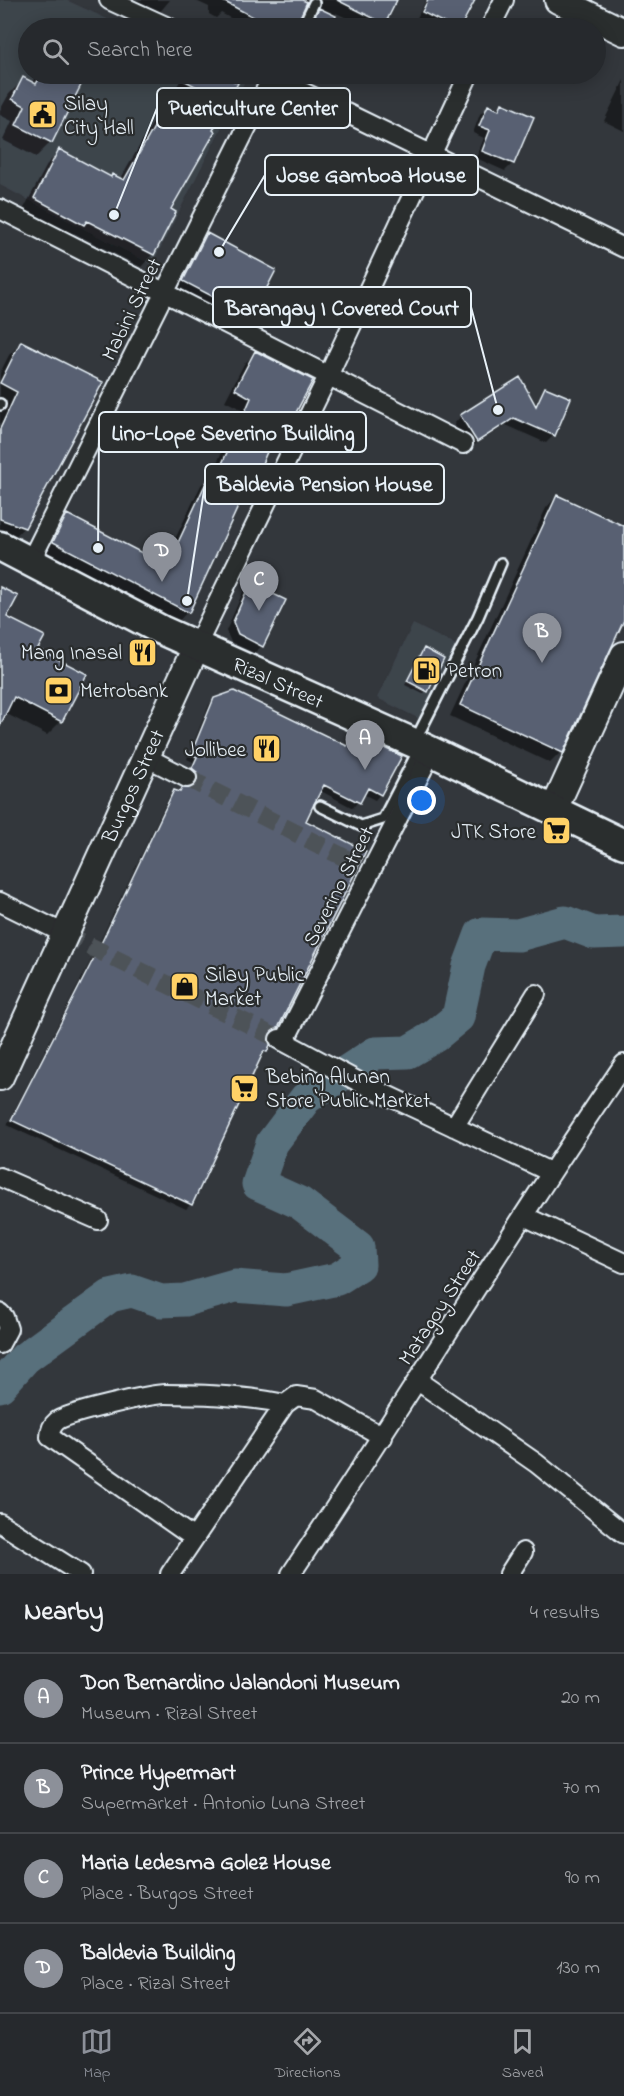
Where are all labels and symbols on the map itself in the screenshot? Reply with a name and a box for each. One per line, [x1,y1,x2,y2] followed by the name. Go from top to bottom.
[157,88,350,128] callout: Puericulture Center
[64,90,134,146] place label: Silay City Hall
[168,94,339,126] text: Puericulture Center
[27,99,59,131] public building icon: Silay City Hall
[265,155,478,195] callout: Jose Gamboa House
[276,161,467,193] text: Jose Gamboa House
[95,253,171,366] street label: Mabini Street
[213,287,471,327] callout: Barangay I Covered Court
[224,294,459,327] text: Barangay I Covered Court
[99,412,366,452] callout: Lino-Lope Severino Building
[111,419,355,452] text: Lino-Lope Severino Building
[205,464,444,504] callout: Baldevia Pension House
[216,470,434,502] text: Baldevia Pension House
[142,532,182,582] pin: D
[240,562,278,611] pin: C
[522,614,562,663] pin: B
[127,636,159,668] restaurant icon: Mang Inasal
[21,639,122,671] place label: Mang Inasal
[227,651,328,718] street label: Rizal Street
[410,654,442,686] fuel station icon: Petron
[447,657,502,687] place label: Petron
[43,674,75,706] bank icon: Metrobank
[80,677,169,707] place label: Metrobank
[346,720,385,770] pin: A
[95,725,173,849] street label: Burgos Street
[251,733,283,765] restaurant icon: Jollibee
[185,736,247,766] place label: Jollibee
[407,786,436,815] your location
[541,815,573,847] supermarket icon: JTK Store
[451,818,537,848] place label: JTK Store
[297,822,383,952] street label: Severino Street
[205,961,305,1015] place label: Silay Public Market
[168,970,200,1002] shop icon: Silay Public Market
[265,1063,430,1117] place label: Bebing Alunan Store Public Market
[229,1072,261,1104] supermarket icon: Bebing Alunan Store Public Market
[392,1244,491,1373] street label: Matagoy Street

